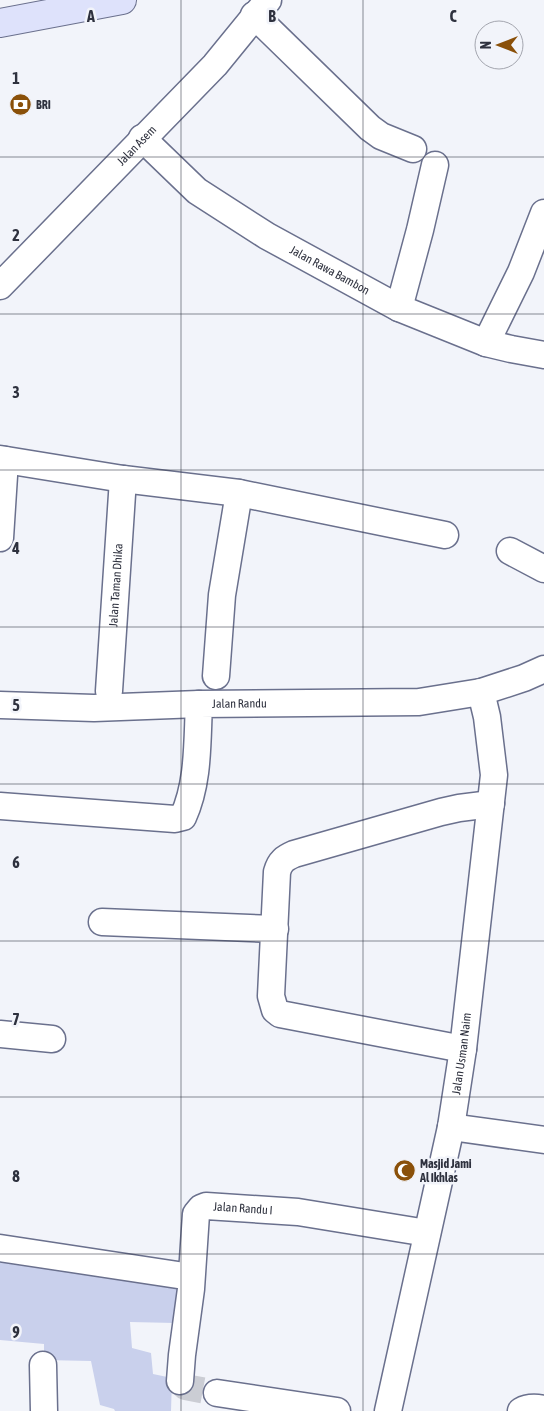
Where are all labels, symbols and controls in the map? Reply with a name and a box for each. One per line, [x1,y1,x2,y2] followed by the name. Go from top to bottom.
[86,7,95,25] text: A
[268,7,276,25] text: B
[449,7,457,25] text: C
[474,20,524,70] north arrow
[478,41,494,49] text: N
[12,69,20,87] text: 1
[8,93,32,117] bank icon: BRI
[36,98,51,112] place label: BRI
[114,123,159,168] street label: Jalan Asem
[12,226,20,244] text: 2
[287,243,372,298] street label: Jalan Rawa Bambon
[12,383,20,401] text: 3
[11,539,20,557] text: 4
[106,543,126,627] street label: Jalan Taman Dhika
[12,696,20,714] text: 5
[212,696,267,711] street label: Jalan Randu
[12,853,20,871] text: 6
[12,1010,20,1028] text: 7
[449,1012,474,1096] street label: Jalan Usman Naim
[419,1157,472,1185] place label: Masjid Jami Al Ikhlas
[392,1159,416,1183] mosque icon: Masjid Jami Al Ikhlas
[12,1167,20,1185] text: 8
[213,1199,273,1217] street label: Jalan Randu I
[12,1323,20,1341] text: 9

